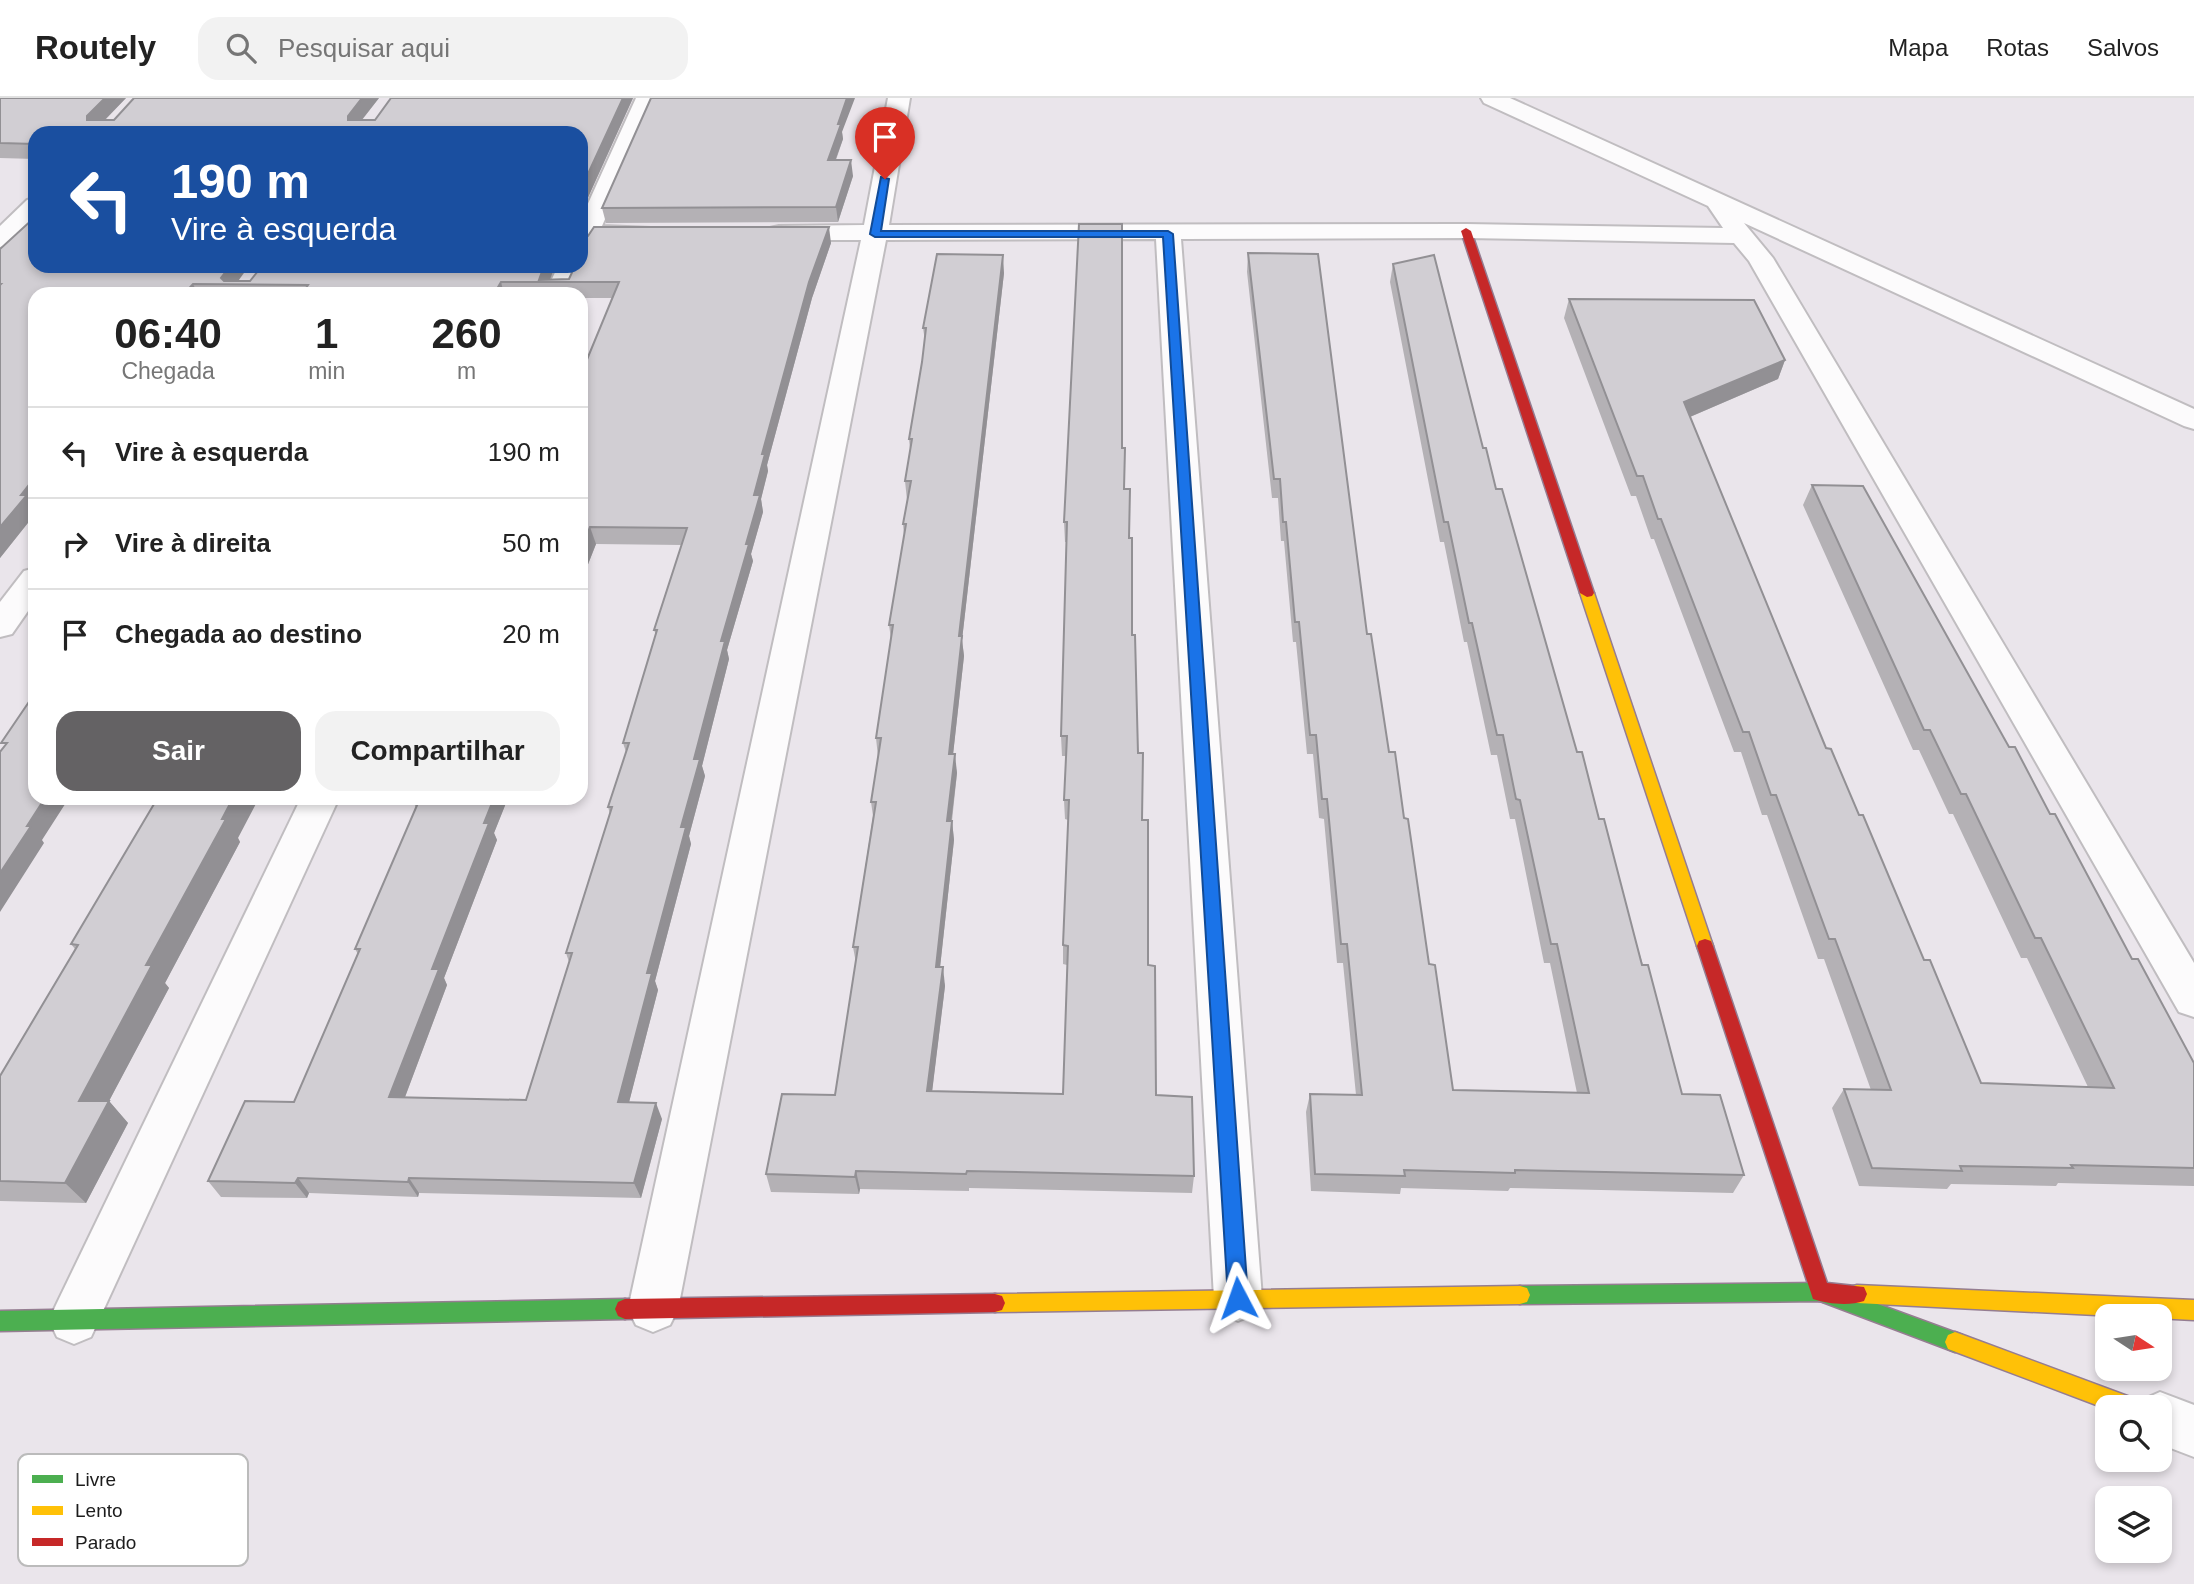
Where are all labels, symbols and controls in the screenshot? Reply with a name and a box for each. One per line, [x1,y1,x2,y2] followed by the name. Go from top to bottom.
[198,17,688,80] search box
[35,29,156,66] text: Routely
[222,29,260,67] icon: search
[278,33,450,63] text: Pesquisar aqui
[1888,34,1948,61] text: Mapa
[1986,34,2049,61] text: Rotas
[2087,34,2159,61] text: Salvos
[855,107,915,179] pin
[866,118,904,156] icon: arrive
[56,154,147,245] icon: left
[171,154,310,208] text: 190 m
[171,211,396,247] text: Vire à esquerda
[114,310,222,357] text: 06:40
[315,310,338,357] text: 1
[432,310,502,357] text: 260
[121,358,215,384] text: Chegada
[308,358,345,384] text: min
[457,358,476,384] text: m
[56,434,94,472] icon: left
[115,437,308,467] text: Vire à esquerda
[488,437,560,467] text: 190 m
[56,525,94,563] icon: right
[115,528,271,558] text: Vire à direita
[502,528,560,558] text: 50 m
[56,616,94,654] icon: arrive
[115,619,362,649] text: Chegada ao destino
[502,619,560,649] text: 20 m
[56,711,301,791] button: Sair
[315,711,560,791] button: Compartilhar
[1201,1261,1275,1335] position arrow
[2095,1304,2172,1381] north arrow
[2095,1304,2172,1563] map controls
[2095,1395,2172,1472] button: search
[18,1454,248,1566] legend
[75,1469,116,1490] text: Livre
[2095,1486,2172,1563] button: layers
[75,1500,123,1521] text: Lento
[75,1532,136,1553] text: Parado

